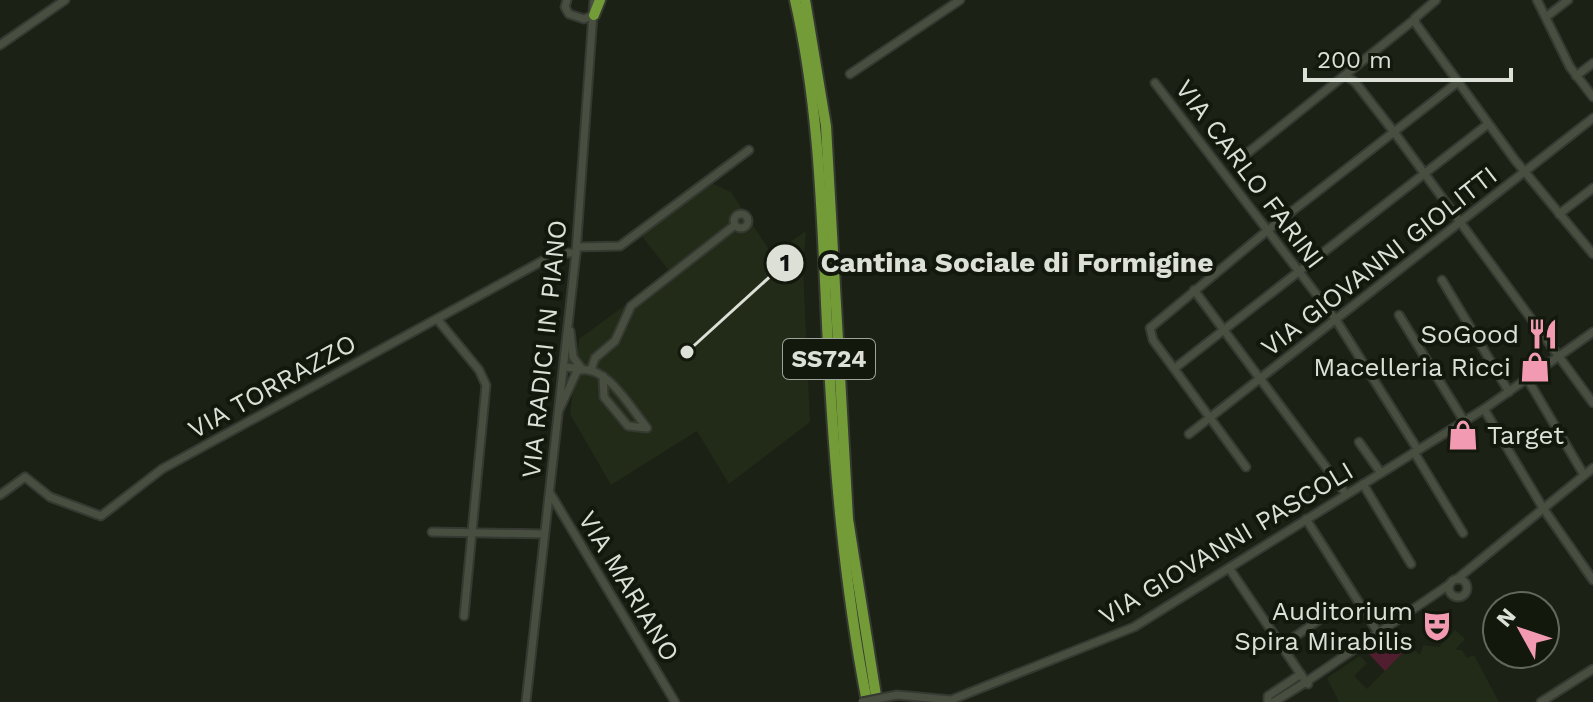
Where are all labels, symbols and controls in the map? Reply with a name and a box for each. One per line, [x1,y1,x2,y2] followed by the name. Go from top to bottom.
[1305,32,1511,82] scale bar
[1317,46,1392,74] text: 200 m
[1169,74,1331,274] street label: VIA CARLO FARINI
[1255,160,1503,362] street label: VIA GIOVANNI GIOLITTI
[516,218,572,480] street label: VIA RADICI IN PIANO
[765,237,1230,289] callout: Cantina Sociale di Formigine
[821,246,1213,279] text: Cantina Sociale di Formigine
[780,249,790,277] text: 1
[1526,317,1560,351] restaurant icon: SoGood
[1420,319,1519,349] place label: SoGood
[183,328,361,444] street label: VIA TORRAZZO
[783,339,875,379] road number: SS724
[1518,350,1552,384] shop icon: Macelleria Ricci
[1313,352,1511,382] place label: Macelleria Ricci
[1446,418,1480,452] shop icon: Target
[1487,420,1564,450] place label: Target
[1094,455,1358,631] street label: VIA GIOVANNI PASCOLI
[572,506,686,666] street label: VIA MARIANO
[1481,590,1561,670] north arrow
[1234,596,1413,656] place label: Auditorium Spira Mirabilis
[1491,603,1521,632] text: N
[1420,609,1454,643] theatre icon: Auditorium Spira Mirabilis

